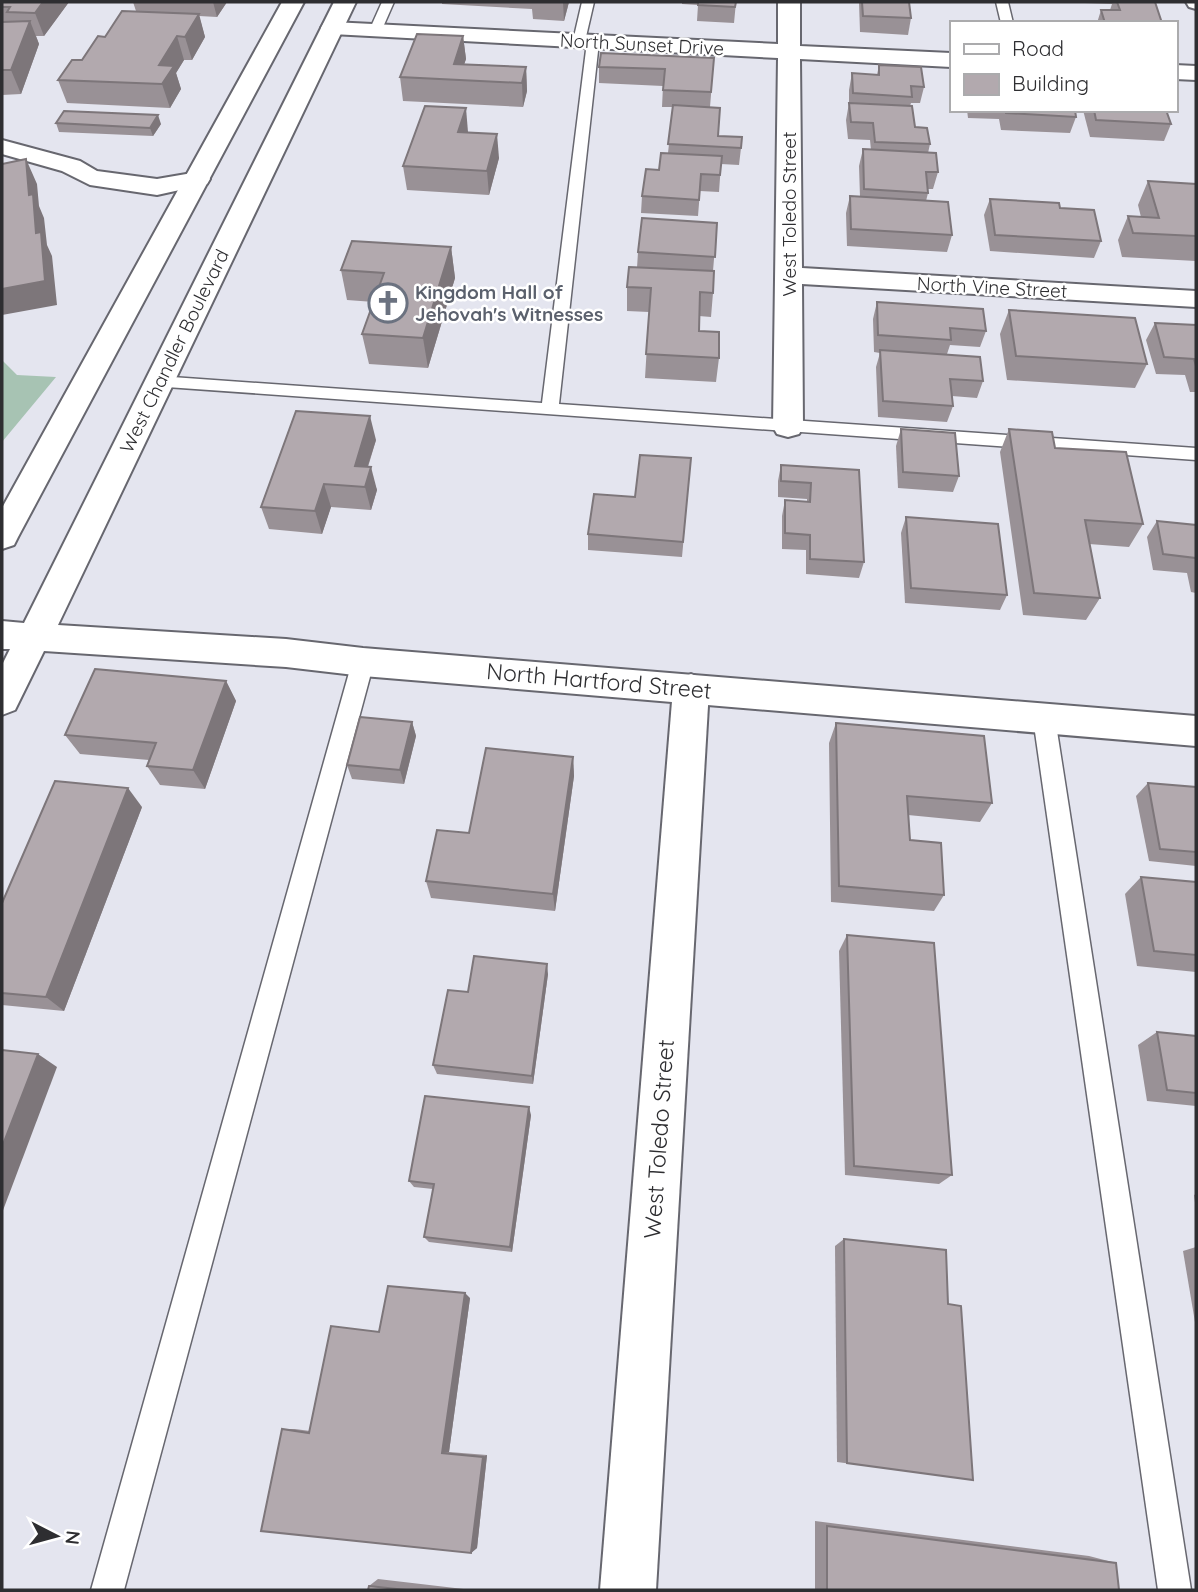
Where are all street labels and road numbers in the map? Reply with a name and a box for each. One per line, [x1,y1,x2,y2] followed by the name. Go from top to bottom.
[559,28,725,60] street label: North Sunset Drive
[777,131,801,297] street label: West Toledo Street
[114,245,234,457] street label: West Chandler Boulevard
[916,271,1068,303] street label: North Vine Street
[485,656,713,705] street label: North Hartford Street
[637,1038,680,1240] street label: West Toledo Street

